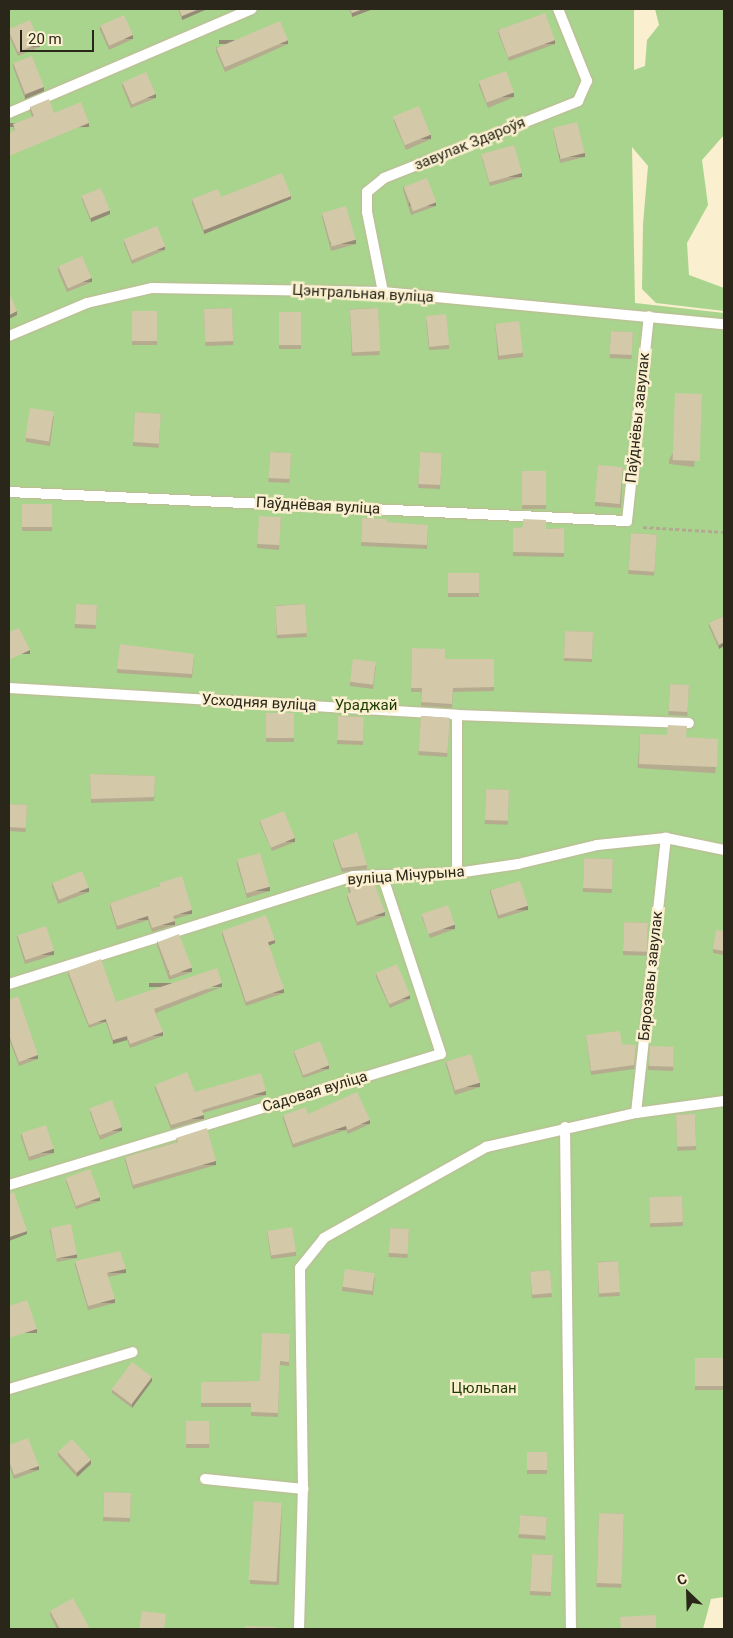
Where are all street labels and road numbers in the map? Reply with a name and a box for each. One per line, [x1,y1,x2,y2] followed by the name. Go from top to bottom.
[412,114,528,174] street label: завулак Здароўя
[292,281,434,307] street label: Цэнтральная вуліца
[622,352,654,484] street label: Паўднёвы завулак
[255,494,381,518] street label: Паўднёвая вуліца
[201,691,317,715] street label: Усходняя вуліца
[347,863,465,889] street label: вуліца Мічурына
[635,910,667,1042] street label: Бярозавы завулак
[260,1067,370,1117] street label: Садовая вуліца

